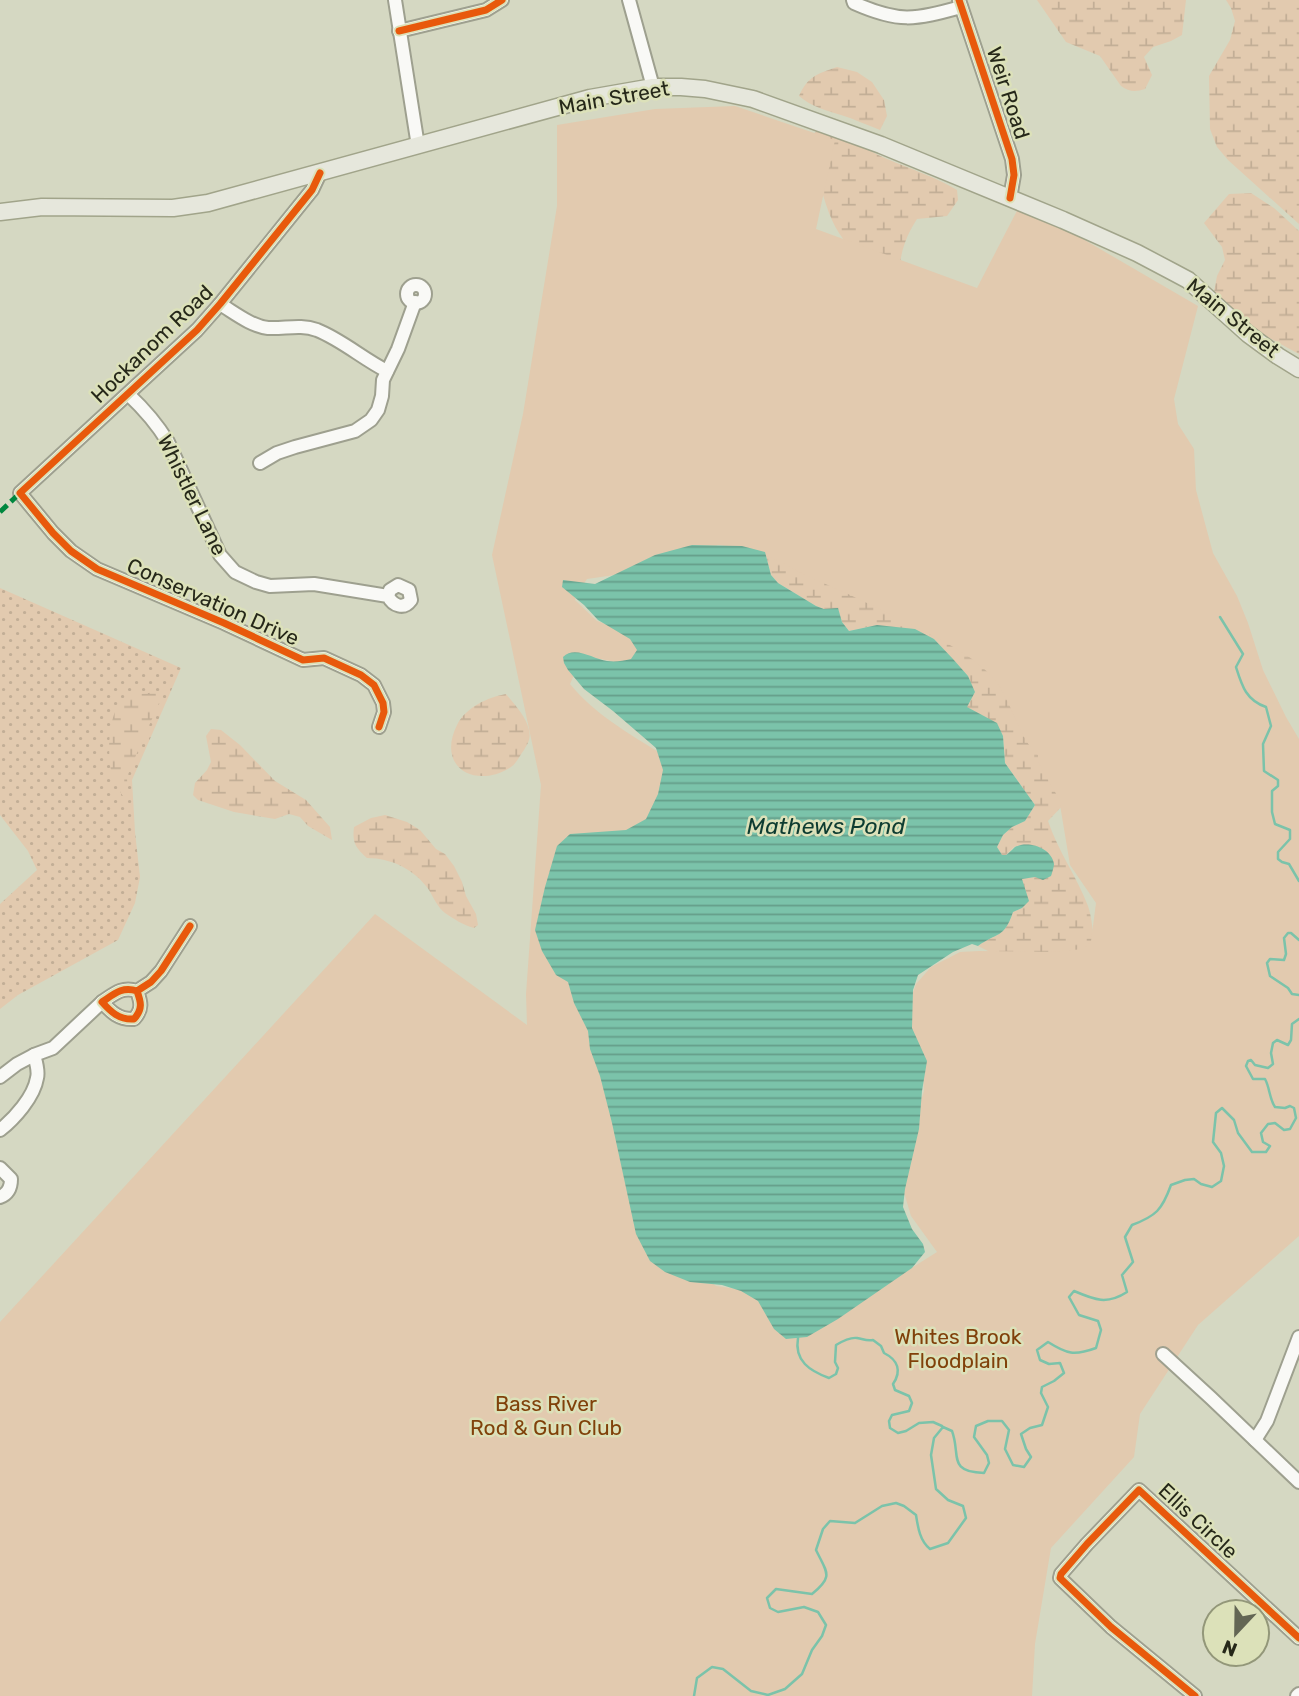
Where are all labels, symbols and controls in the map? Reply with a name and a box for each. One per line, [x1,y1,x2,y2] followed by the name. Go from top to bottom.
[982,44,1035,142] street label: Weir Road
[557,75,671,120] street label: Main Street
[1182,273,1285,363] street label: Main Street
[86,279,218,408] street label: Hockanom Road
[152,430,232,559] street label: Whistler Lane
[123,552,303,651] street label: Conservation Drive
[747,812,906,840] water label: Mathews Pond
[894,1324,1022,1373] park label: Whites Brook Floodplain
[470,1391,622,1440] park label: Bass River Rod & Gun Club
[1154,1478,1243,1564] street label: Ellis Circle
[1201,1598,1271,1668] north arrow
[1219,1635,1240,1662] text: N

